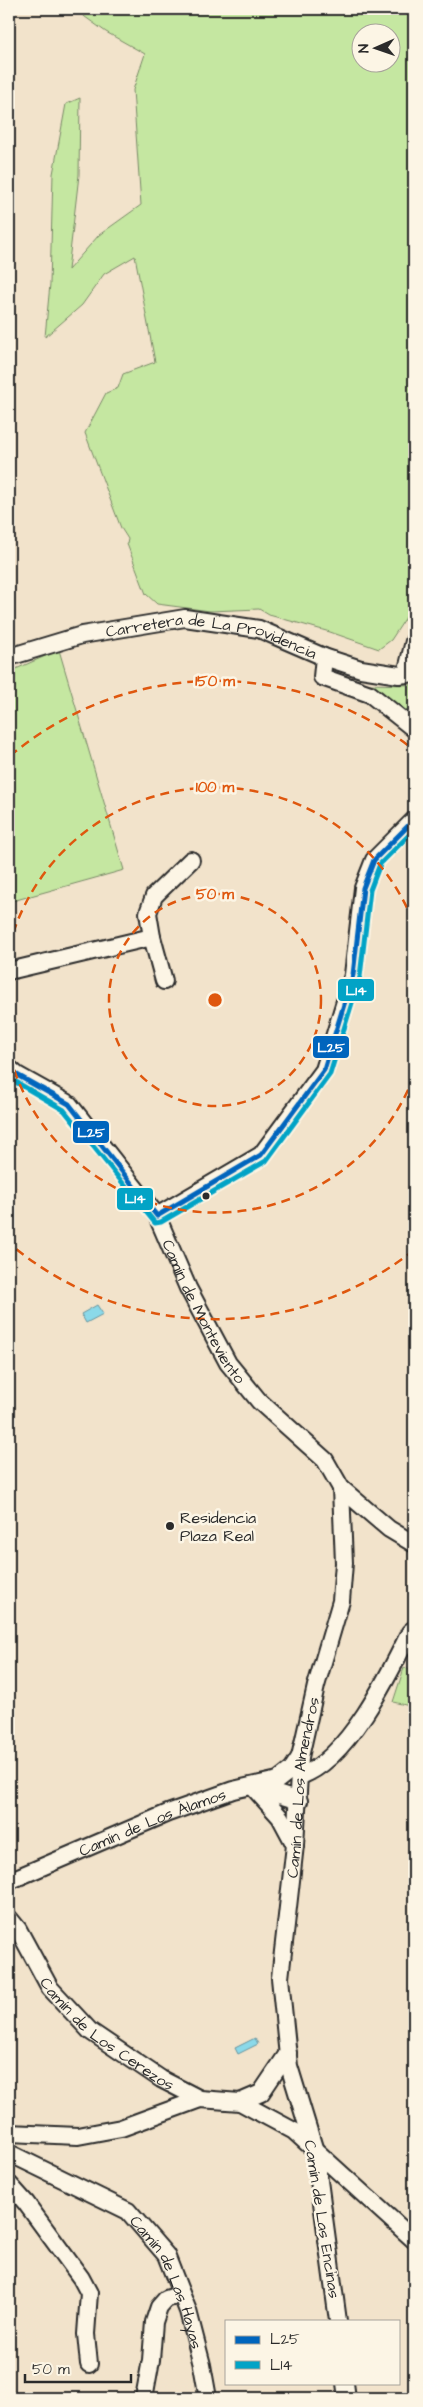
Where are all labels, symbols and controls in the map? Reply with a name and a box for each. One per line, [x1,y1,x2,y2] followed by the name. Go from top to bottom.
[350,22,400,72] north arrow
[354,43,374,53] text: N
[104,608,320,665] street label: Carretera de La Providencia
[195,671,235,692] text: 150 m
[196,777,235,798] text: 100 m
[196,884,234,905] text: 50 m
[337,978,375,1002] line badge: L14
[345,981,367,1001] text: L14
[206,991,224,1009] centre of rings
[312,1035,350,1059] line badge: L25
[317,1038,346,1058] text: L25
[72,1120,110,1144] line badge: L25
[77,1123,106,1143] text: L25
[116,1187,154,1211] line badge: L14
[124,1189,146,1209] text: L14
[201,1191,211,1201] unlabelled marker
[156,1236,250,1388] street label: Camín de Monteviento
[180,1507,256,1547] place label: Residencia Plaza Real
[164,1520,176,1532] marker: Residencia Plaza Real
[281,1695,325,1879] street label: Camín de Los Almendros
[75,1783,229,1862] street label: Camín de Los Álamos
[34,1974,178,2096] street label: Camín de Los Cerezos
[299,2138,345,2300] street label: Camín de Las Encinas
[124,2211,207,2351] street label: Camín de Las Hayas
[225,2320,400,2384] legend
[270,2329,300,2350] text: L25
[25,2352,131,2384] scale bar
[270,2355,293,2376] text: L14
[32,2359,70,2380] text: 50 m

